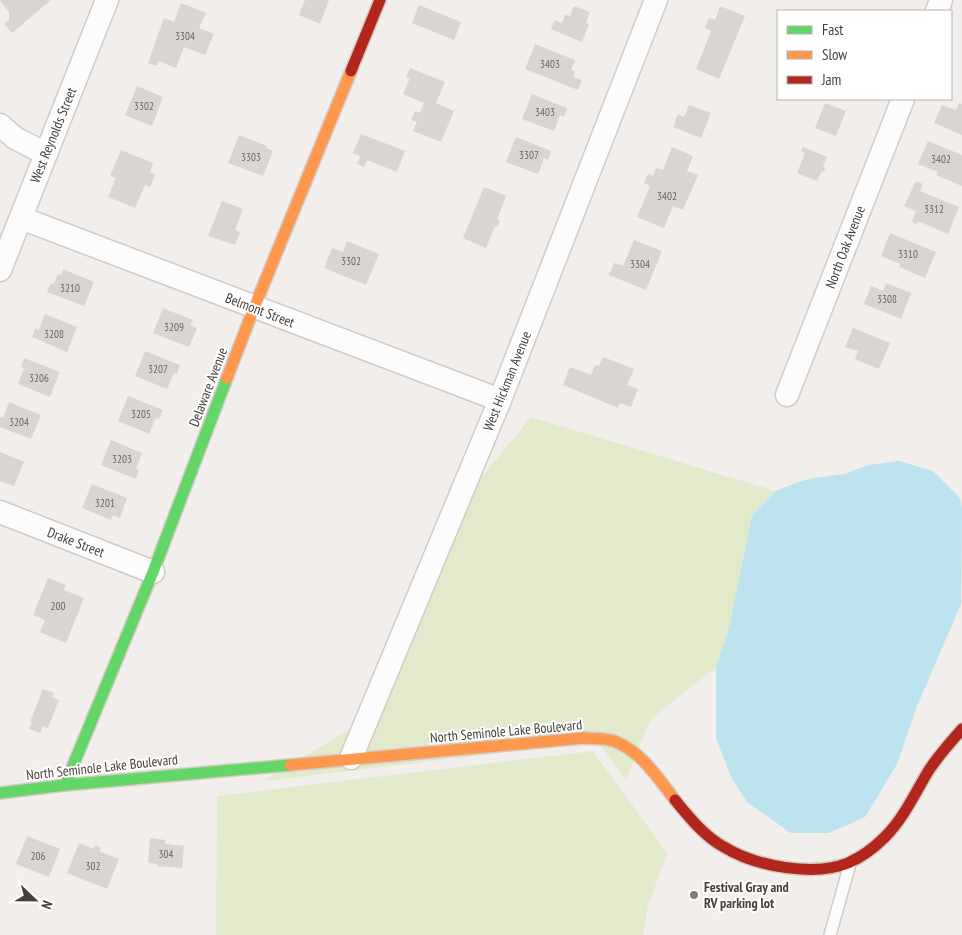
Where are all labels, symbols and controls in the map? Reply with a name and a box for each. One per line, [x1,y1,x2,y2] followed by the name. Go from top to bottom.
[777,10,952,100] legend
[822,20,843,39] text: Fast
[175,29,195,43] house number: 3304
[822,45,847,64] text: Slow
[540,57,560,71] house number: 3403
[821,70,841,89] text: Jam
[26,84,80,185] street label: West Reynolds Street
[134,99,154,113] house number: 3302
[535,105,555,119] house number: 3403
[519,148,539,162] house number: 3307
[241,150,261,164] house number: 3303
[931,152,951,166] house number: 3402
[657,189,677,203] house number: 3402
[924,202,944,216] house number: 3312
[821,203,869,291] street label: North Oak Avenue
[898,247,918,261] house number: 3310
[341,254,361,268] house number: 3302
[630,257,650,271] house number: 3304
[60,281,80,295] house number: 3210
[223,289,297,331] street label: Belmont Street
[877,292,897,306] house number: 3308
[164,320,184,334] house number: 3209
[44,327,64,341] house number: 3208
[479,328,535,434] street label: West Hickman Avenue
[185,345,231,429] street label: Delaware Avenue
[148,362,168,376] house number: 3207
[29,371,49,385] house number: 3206
[131,407,151,421] house number: 3205
[9,415,29,429] house number: 3204
[112,452,132,466] house number: 3203
[95,496,115,510] house number: 3201
[45,523,107,561] street label: Drake Street
[51,599,65,613] house number: 200
[429,715,583,747] street label: North Seminole Lake Boulevard
[25,750,179,784] street label: North Seminole Lake Boulevard
[159,847,173,861] house number: 304
[31,849,45,863] house number: 206
[86,859,100,873] house number: 302
[10,875,60,925] north arrow
[704,878,789,912] place label: Festival Gray and RV parking lot
[688,889,700,901] marker: Festival Gray and RV parking lot
[37,898,57,912] text: N

